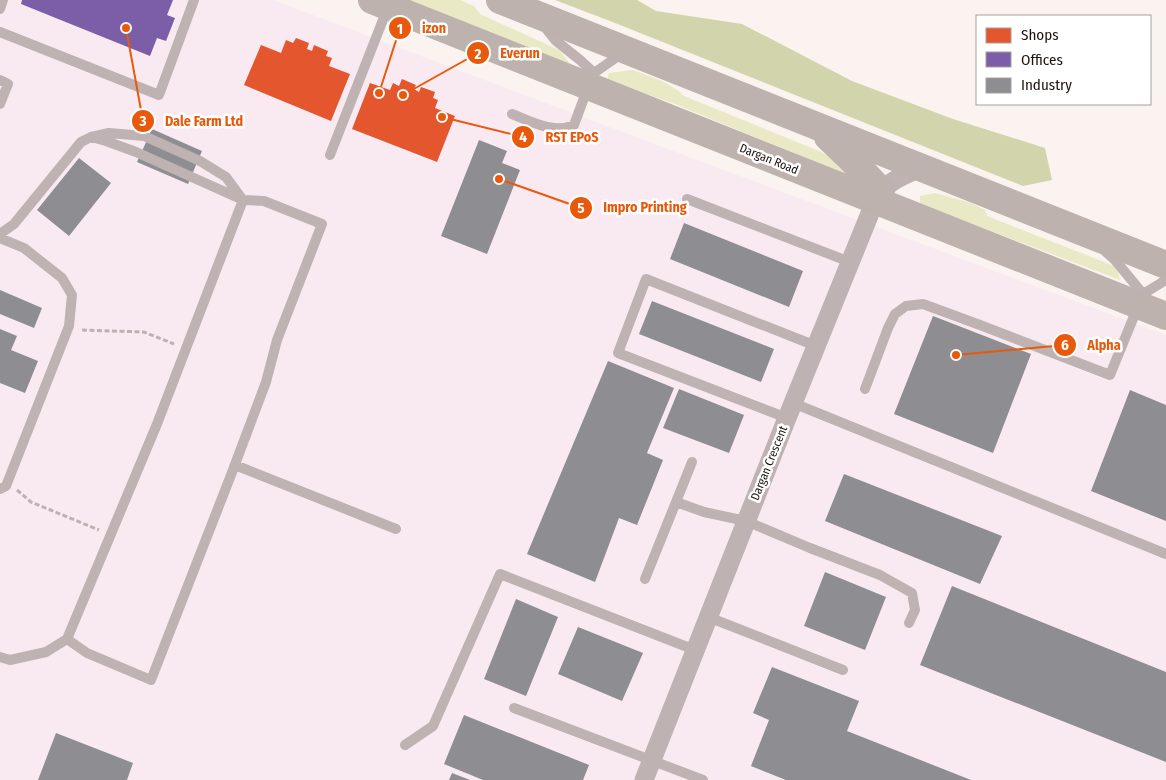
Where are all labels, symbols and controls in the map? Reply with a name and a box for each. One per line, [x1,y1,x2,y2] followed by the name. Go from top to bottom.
[387,14,456,43] callout: izon
[976,15,1151,105] legend
[397,20,403,38] text: 1
[422,20,446,37] text: izon
[1021,26,1059,44] text: Shops
[465,39,550,68] callout: Everun
[474,45,482,63] text: 2
[500,45,540,62] text: Everun
[1021,51,1063,69] text: Offices
[1021,76,1072,94] text: Industry
[130,107,253,136] callout: Dale Farm Ltd
[138,112,147,130] text: 3
[165,113,243,130] text: Dale Farm Ltd
[510,122,608,151] callout: RST EPoS
[519,128,527,146] text: 4
[545,129,599,146] text: RST EPoS
[738,141,800,177] street label: Dargan Road
[568,193,697,222] callout: Impro Printing
[577,199,585,217] text: 5
[603,199,687,216] text: Impro Printing
[1053,330,1131,359] callout: Alpha
[1061,336,1069,354] text: 6
[1086,337,1121,354] text: Alpha
[748,424,790,502] street label: Dargan Crescent

